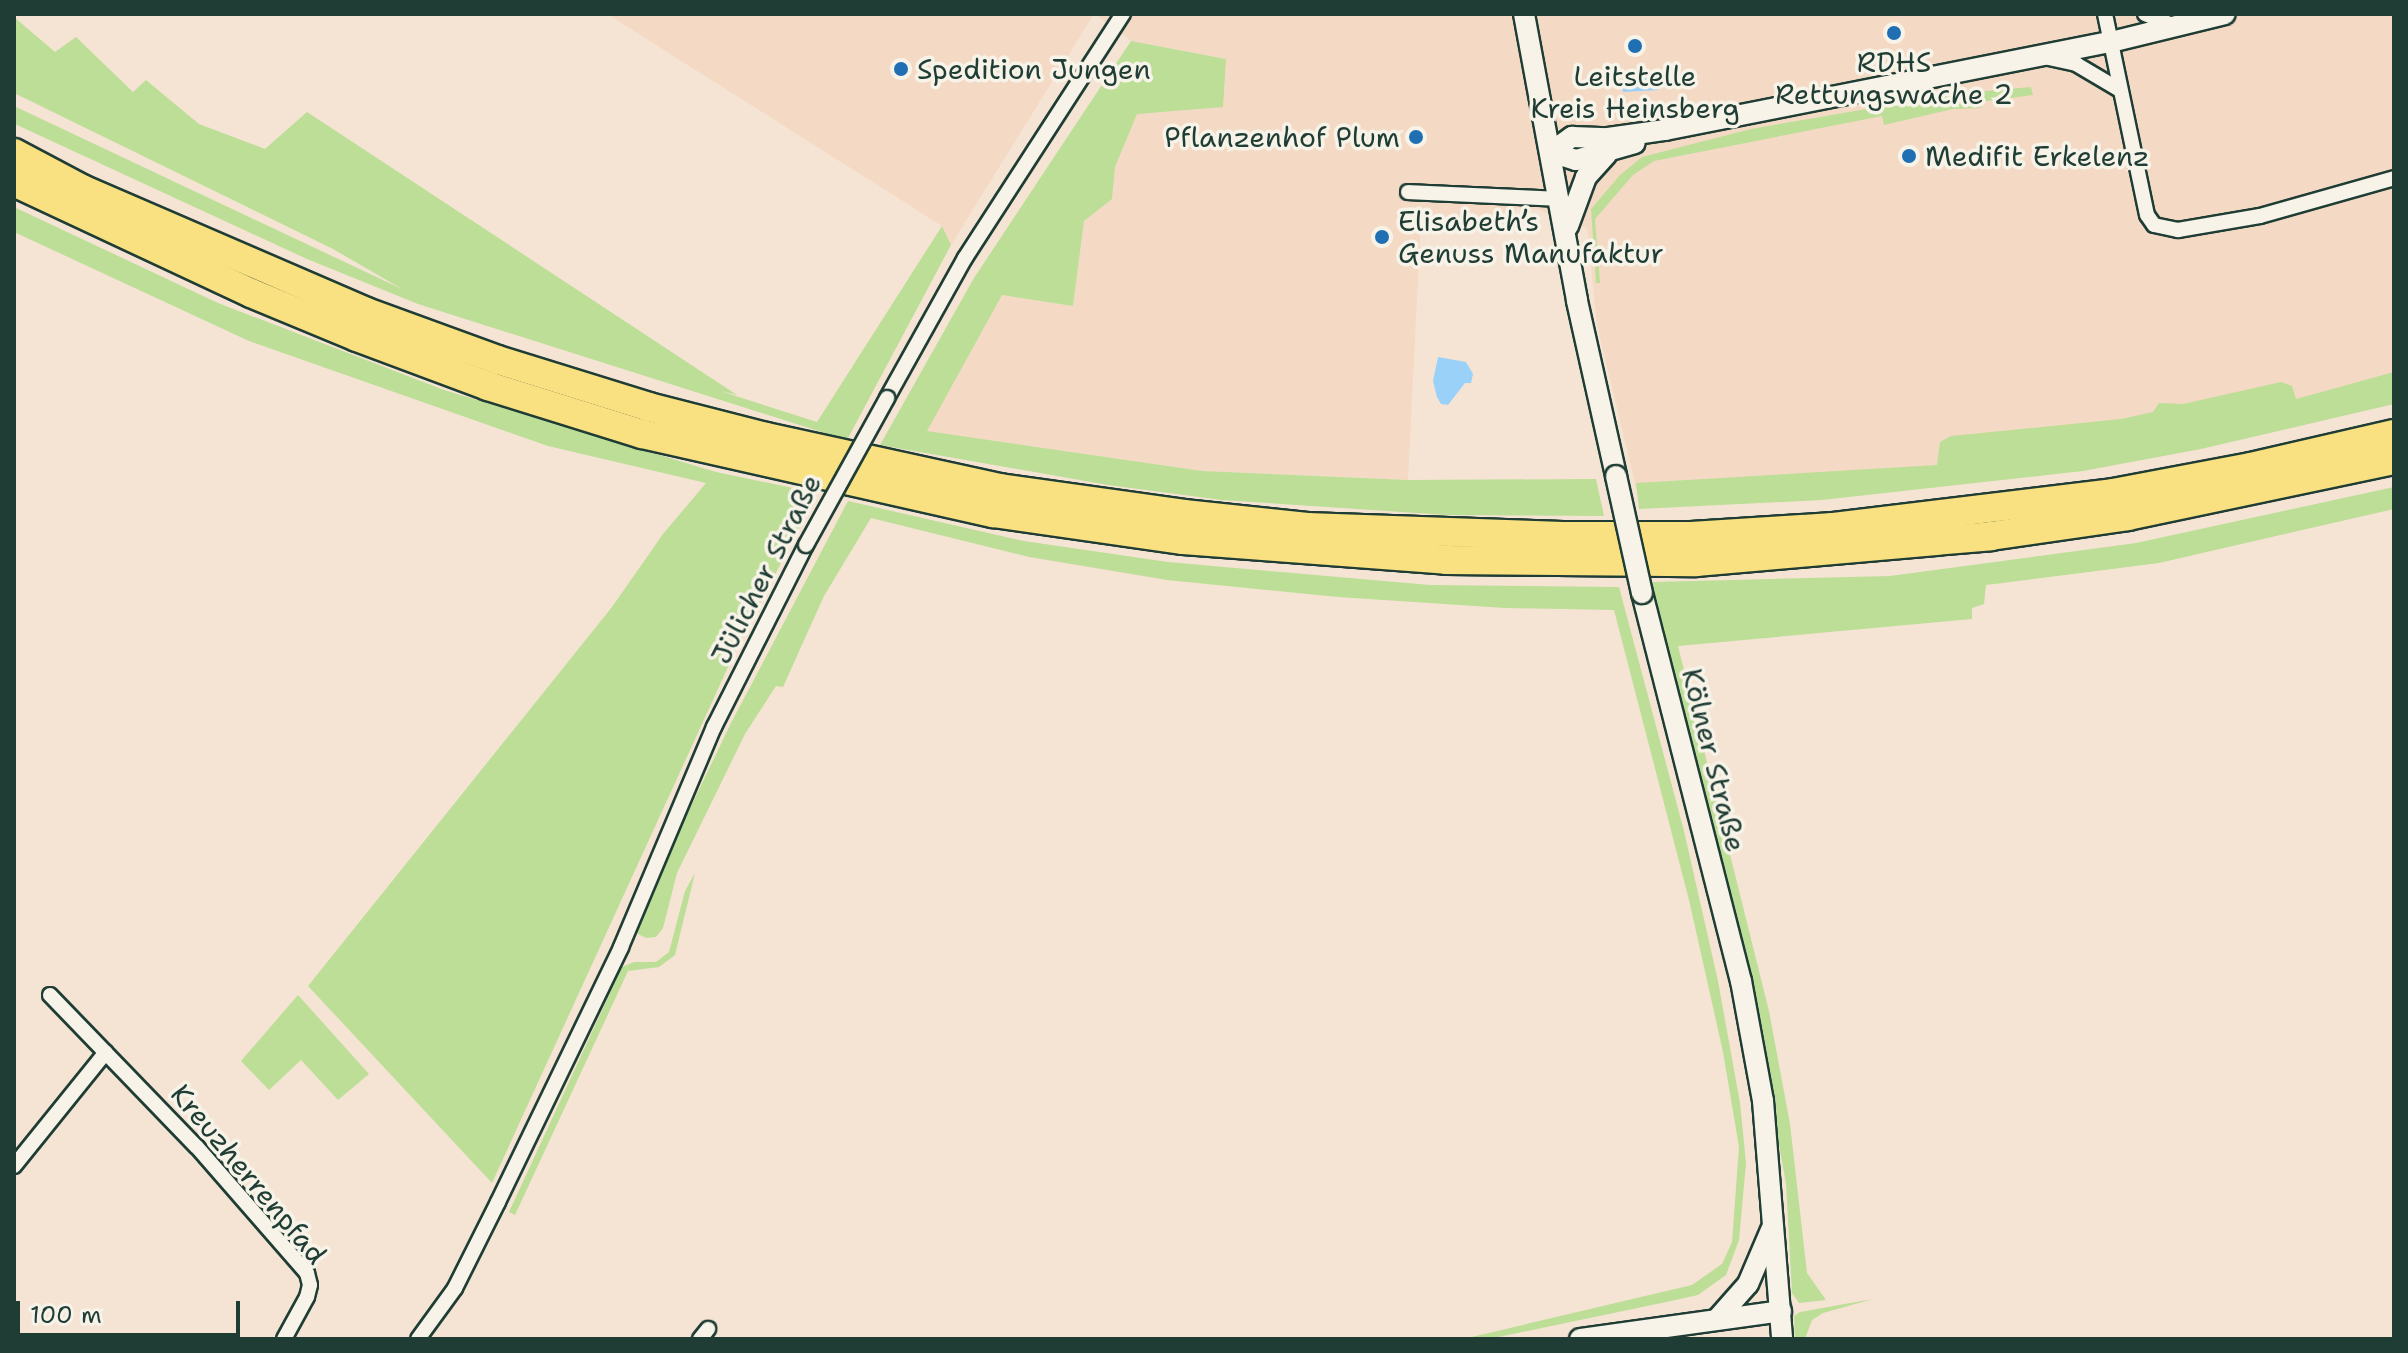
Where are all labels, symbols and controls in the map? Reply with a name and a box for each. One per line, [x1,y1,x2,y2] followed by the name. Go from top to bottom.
[1885,24,1903,42] marker: RDHS Rettungswache 2
[1626,37,1644,55] marker: Leitstelle Kreis Heinsberg
[1775,45,2013,111] place label: RDHS Rettungswache 2
[917,52,1151,86] place label: Spedition Jungen
[1530,59,1740,125] place label: Leitstelle Kreis Heinsberg
[892,60,910,78] marker: Spedition Jungen
[1164,120,1400,154] place label: Pflanzenhof Plum
[1407,128,1425,146] marker: Pflanzenhof Plum
[1925,139,2150,173] place label: Medifit Erkelenz
[1900,147,1918,165] marker: Medifit Erkelenz
[1398,204,1664,270] place label: Elisabeth’s Genuss Manufaktur
[1373,228,1391,246] marker: Elisabeth’s Genuss Manufaktur
[704,469,828,669] street label: Jülicher Straße
[1675,665,1753,855] street label: Kölner Straße
[164,1077,334,1271] street label: Kreuzherrenpfad
[20,1285,244,1335] scale bar
[30,1299,102,1331] text: 100 m

